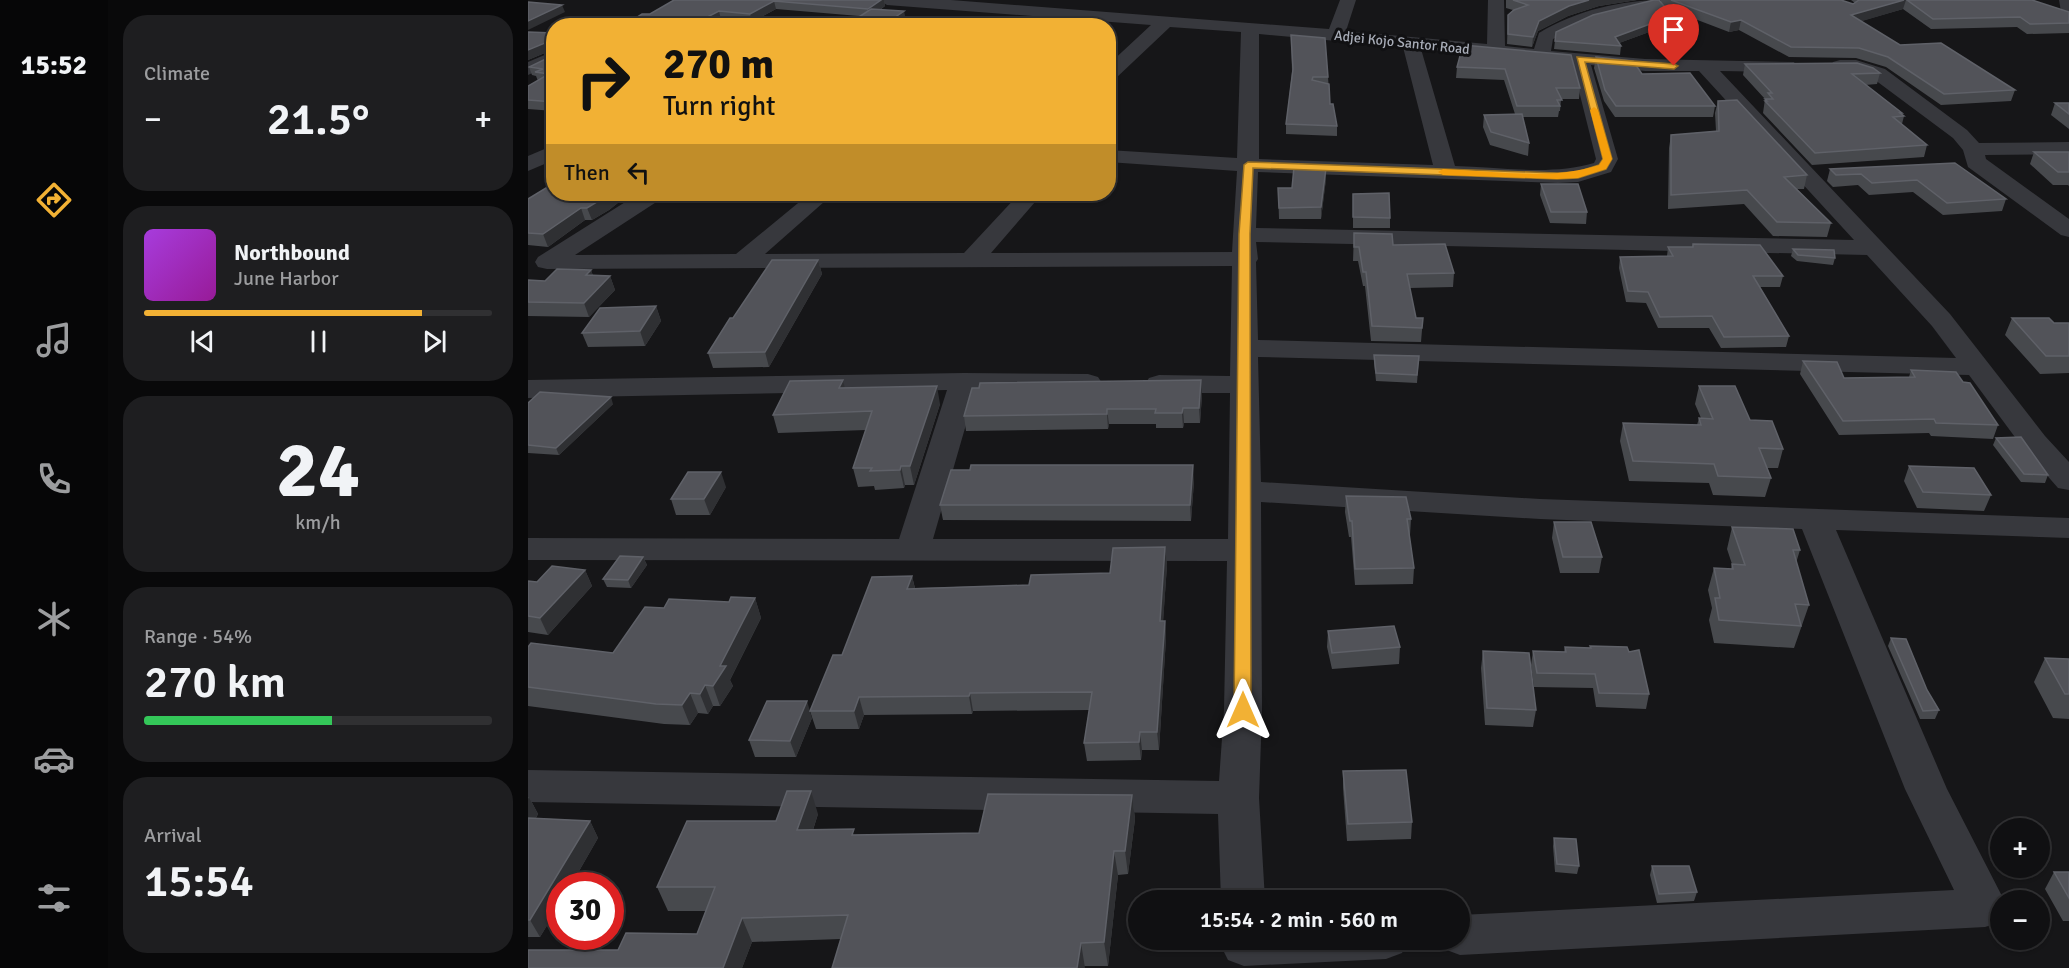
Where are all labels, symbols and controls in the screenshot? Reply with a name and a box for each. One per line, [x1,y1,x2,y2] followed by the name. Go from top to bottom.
[1648,4,1699,66] pin
[1657,13,1690,46] icon: arrive
[1333,27,1470,58] street label: Adjei Kojo Santor Road
[663,39,774,90] text: 270 m
[564,42,642,120] icon: right
[21,49,87,82] text: 15:52
[144,61,210,86] text: Climate
[663,90,776,123] text: Turn right
[267,92,369,147] text: 21.5°
[144,99,162,140] text: −
[474,99,492,140] text: +
[622,156,655,189] icon: left
[564,159,610,186] text: Then
[33,179,75,221] icon: directions
[234,239,350,266] text: Northbound
[234,266,339,291] text: June Harbor
[33,319,75,361] icon: music
[186,325,219,358] icon: previous
[302,325,335,358] icon: pause
[418,325,451,358] icon: next
[276,423,360,519] text: 24
[33,458,75,500] icon: phone
[295,510,341,535] text: km/h
[33,598,75,640] icon: climate
[144,624,252,649] text: Range · 54%
[144,655,286,710] text: 270 km
[1211,678,1275,742] position arrow
[33,738,75,780] icon: car
[1990,818,2050,950] map controls
[1990,818,2050,878] button: +
[144,823,202,848] text: Arrival
[144,854,254,909] text: 15:54
[546,872,624,950] speed limit sign: 30
[33,877,75,919] icon: filters
[1990,890,2050,950] button: −
[1200,906,1398,933] text: 15:54 · 2 min · 560 m

